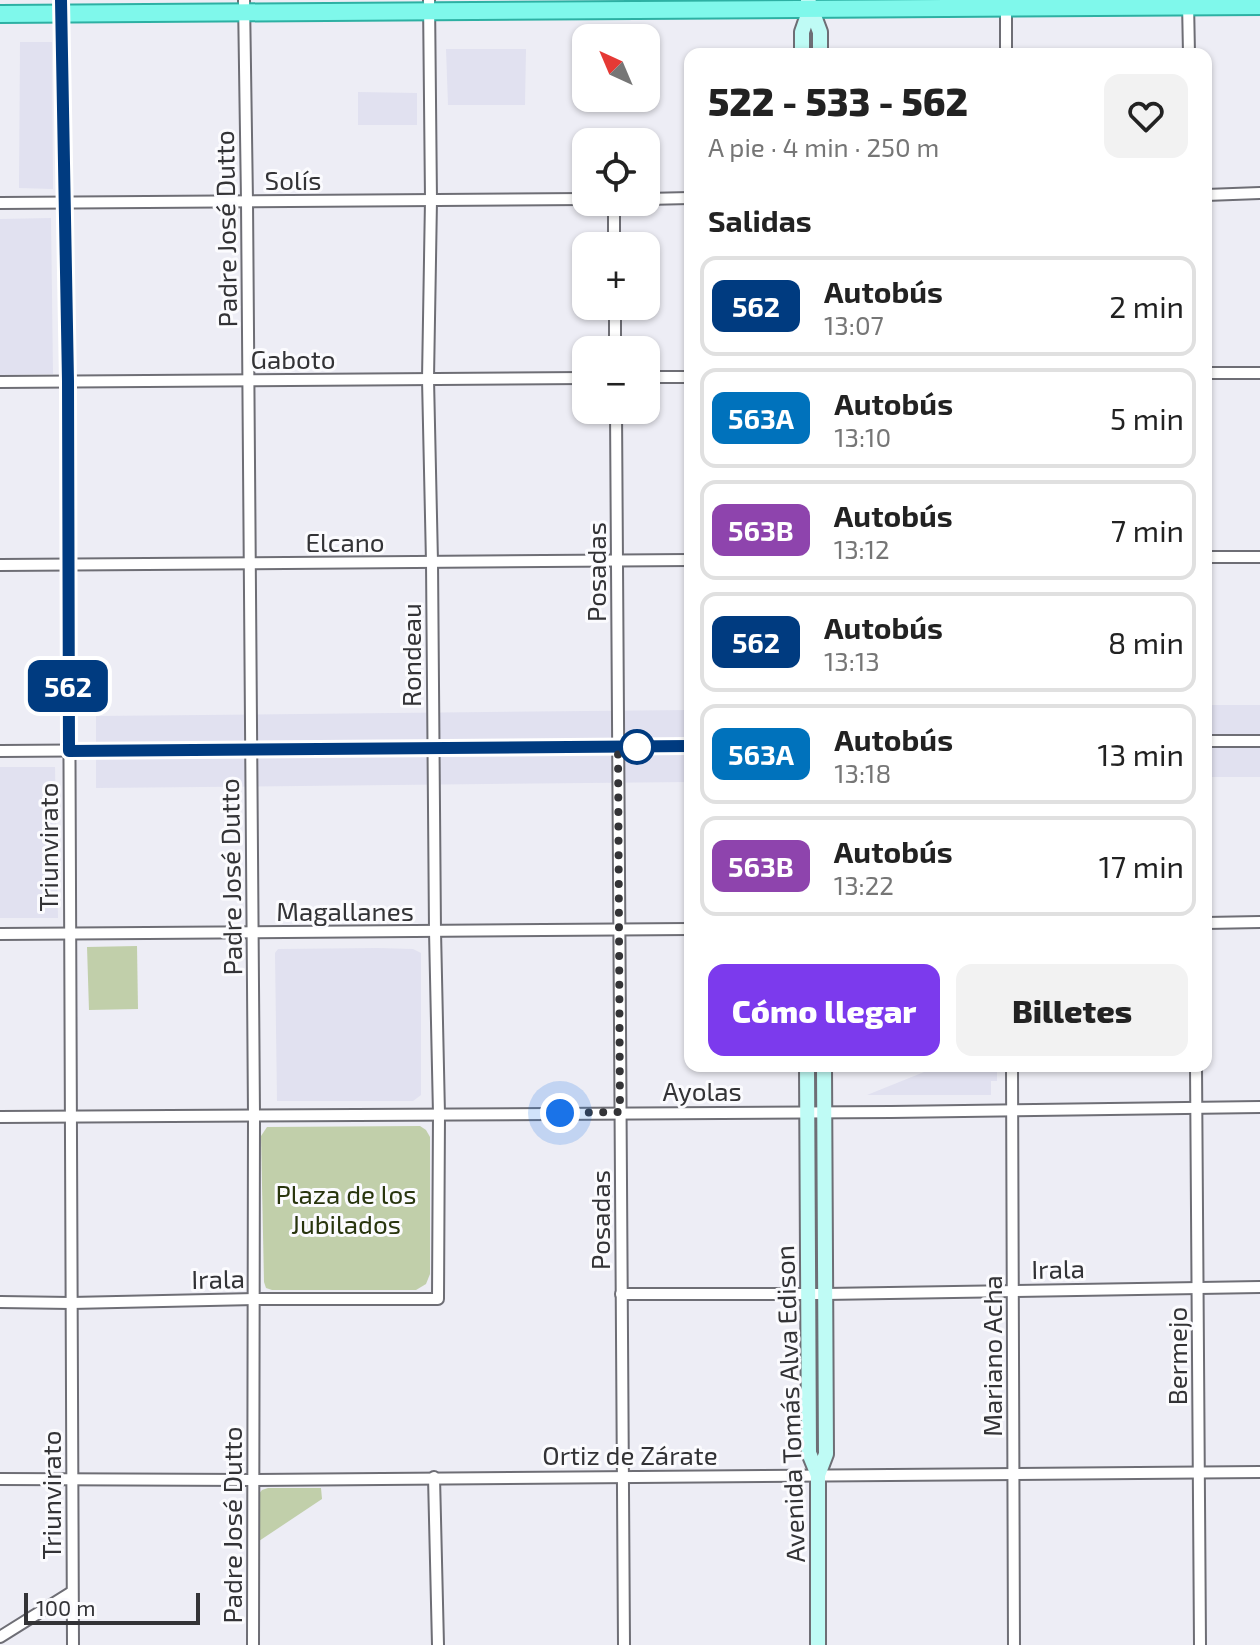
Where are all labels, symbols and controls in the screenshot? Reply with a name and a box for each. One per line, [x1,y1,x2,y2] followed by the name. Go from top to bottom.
[572,24,660,112] north arrow
[572,24,660,424] map controls
[1104,74,1188,158] button: heart
[708,78,968,124] text: 522 - 533 - 562
[572,128,660,216] button: locate
[208,130,242,328] street label: Padre José Dutto
[708,131,939,162] text: A pie · 4 min · 250 m
[265,164,321,195] street label: Solís
[708,202,812,238] text: Salidas
[572,232,660,320] button: +
[824,273,943,309] text: Autobús
[1109,288,1184,324] text: 2 min
[732,289,780,323] text: 562
[824,309,884,340] text: 13:07
[572,336,660,424] button: −
[251,343,335,374] street label: Gaboto
[834,385,953,421] text: Autobús
[1110,400,1184,436] text: 5 min
[728,401,794,435] text: 563A
[834,421,891,452] text: 13:10
[834,497,953,533] text: Autobús
[1111,512,1184,548] text: 7 min
[728,513,794,547] text: 563B
[580,522,611,622] street label: Posadas
[305,526,385,557] street label: Elcano
[834,533,890,564] text: 13:12
[395,603,426,707] street label: Rondeau
[824,609,943,645] text: Autobús
[1108,624,1184,660] text: 8 min
[732,625,780,659] text: 562
[824,645,880,676] text: 13:13
[22,660,114,712] line badge: 562
[44,669,92,703] text: 562
[834,721,953,757] text: Autobús
[620,730,654,764] unlabelled marker
[1098,736,1184,772] text: 13 min
[728,737,794,771] text: 563A
[834,757,891,788] text: 13:18
[213,778,247,976] street label: Padre José Dutto
[32,782,63,912] street label: Triunvirato
[834,833,953,869] text: Autobús
[1099,848,1184,884] text: 17 min
[728,849,794,883] text: 563B
[834,869,894,900] text: 13:22
[276,895,414,926] street label: Magallanes
[708,964,940,1056] button: Cómo llegar
[956,964,1188,1056] button: Billetes
[662,1075,742,1106] street label: Ayolas
[540,1093,580,1133] your location
[584,1170,615,1270] street label: Posadas
[275,1178,417,1239] park label: Plaza de los Jubilados
[768,1245,810,1563] street label: Avenida Tomás Alva Edison
[1031,1252,1085,1284] street label: Irala
[191,1262,245,1294] street label: Irala
[976,1275,1007,1437] street label: Mariano Acha
[1161,1307,1192,1405] street label: Bermejo
[216,1427,247,1623] street label: Padre José Dutto
[35,1430,66,1560] street label: Triunvirato
[542,1439,718,1470] street label: Ortiz de Zárate
[24,1589,200,1625] scale bar
[36,1594,95,1620] text: 100 m

